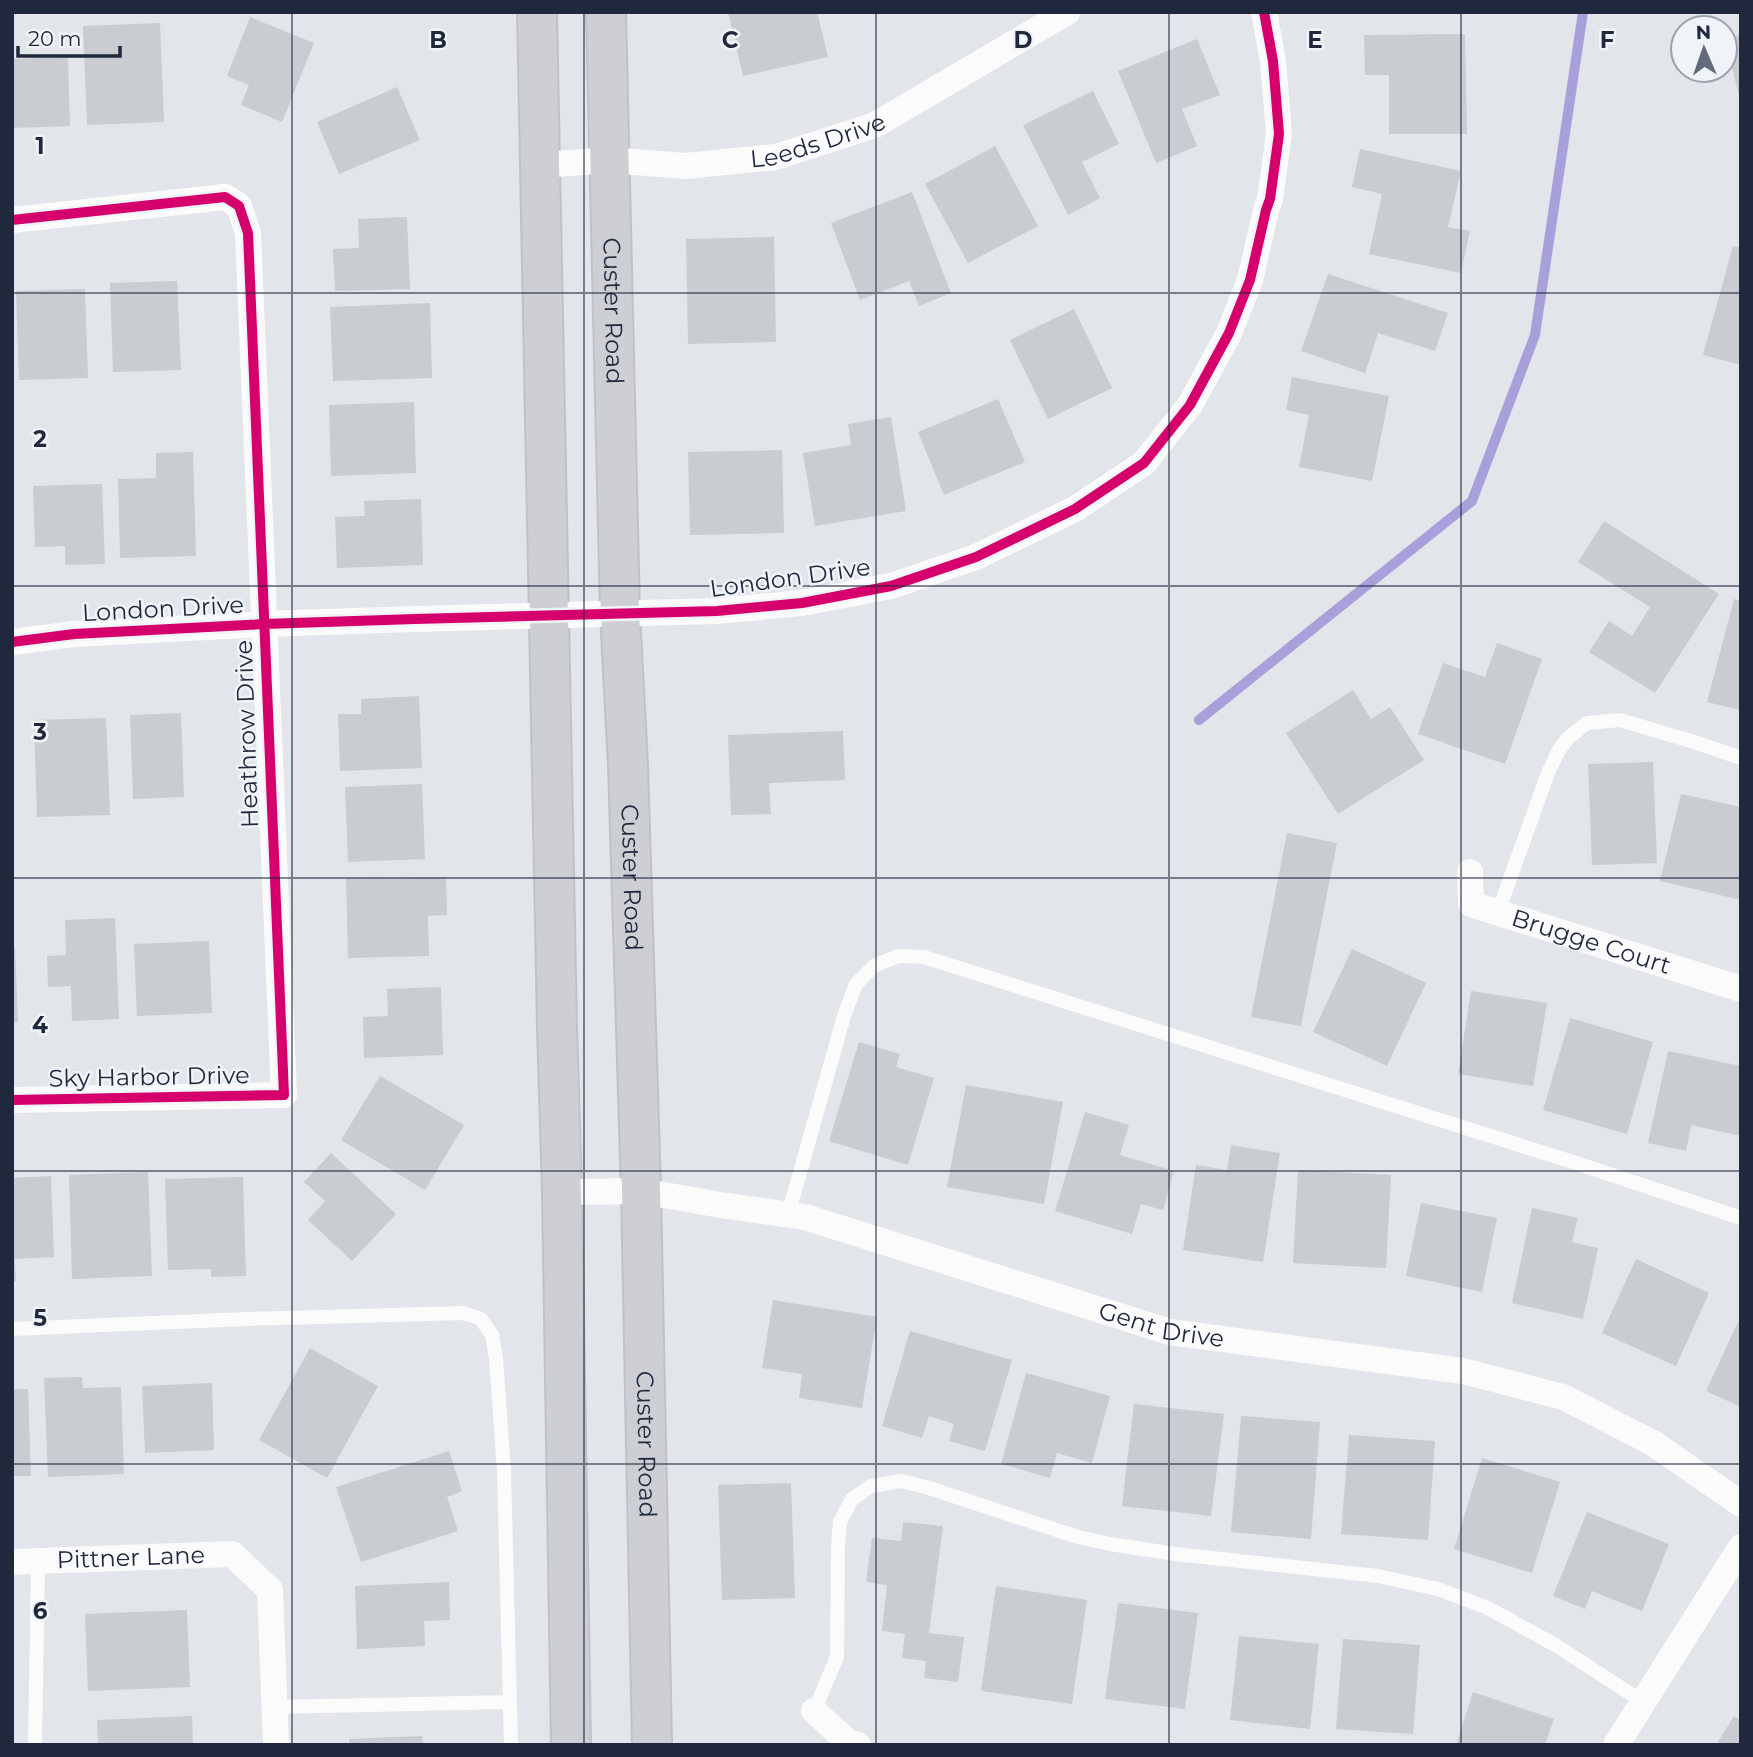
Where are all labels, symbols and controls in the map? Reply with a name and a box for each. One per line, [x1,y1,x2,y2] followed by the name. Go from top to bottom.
[18,14,119,58] scale bar
[1669,14,1739,84] north arrow
[1695,21,1712,44] text: N
[28,26,82,51] text: 20 m
[429,26,447,54] text: B
[722,26,739,54] text: C
[1014,26,1033,54] text: D
[1307,26,1323,54] text: E
[1600,26,1615,54] text: F
[749,107,891,173] street label: Leeds Drive
[35,132,45,160] text: 1
[597,237,630,385] street label: Custer Road
[33,425,47,453] text: 2
[708,552,872,603] street label: London Drive
[81,590,245,627] street label: London Drive
[229,640,264,828] street label: Heathrow Drive
[32,718,47,746] text: 3
[615,804,649,951] street label: Custer Road
[1508,903,1675,980] street label: Brugge Court
[32,1011,48,1039] text: 4
[48,1060,250,1093] street label: Sky Harbor Drive
[1095,1295,1226,1353] street label: Gent Drive
[33,1304,47,1332] text: 5
[631,1371,662,1518] street label: Custer Road
[56,1540,206,1574] street label: Pittner Lane
[33,1597,48,1625] text: 6

